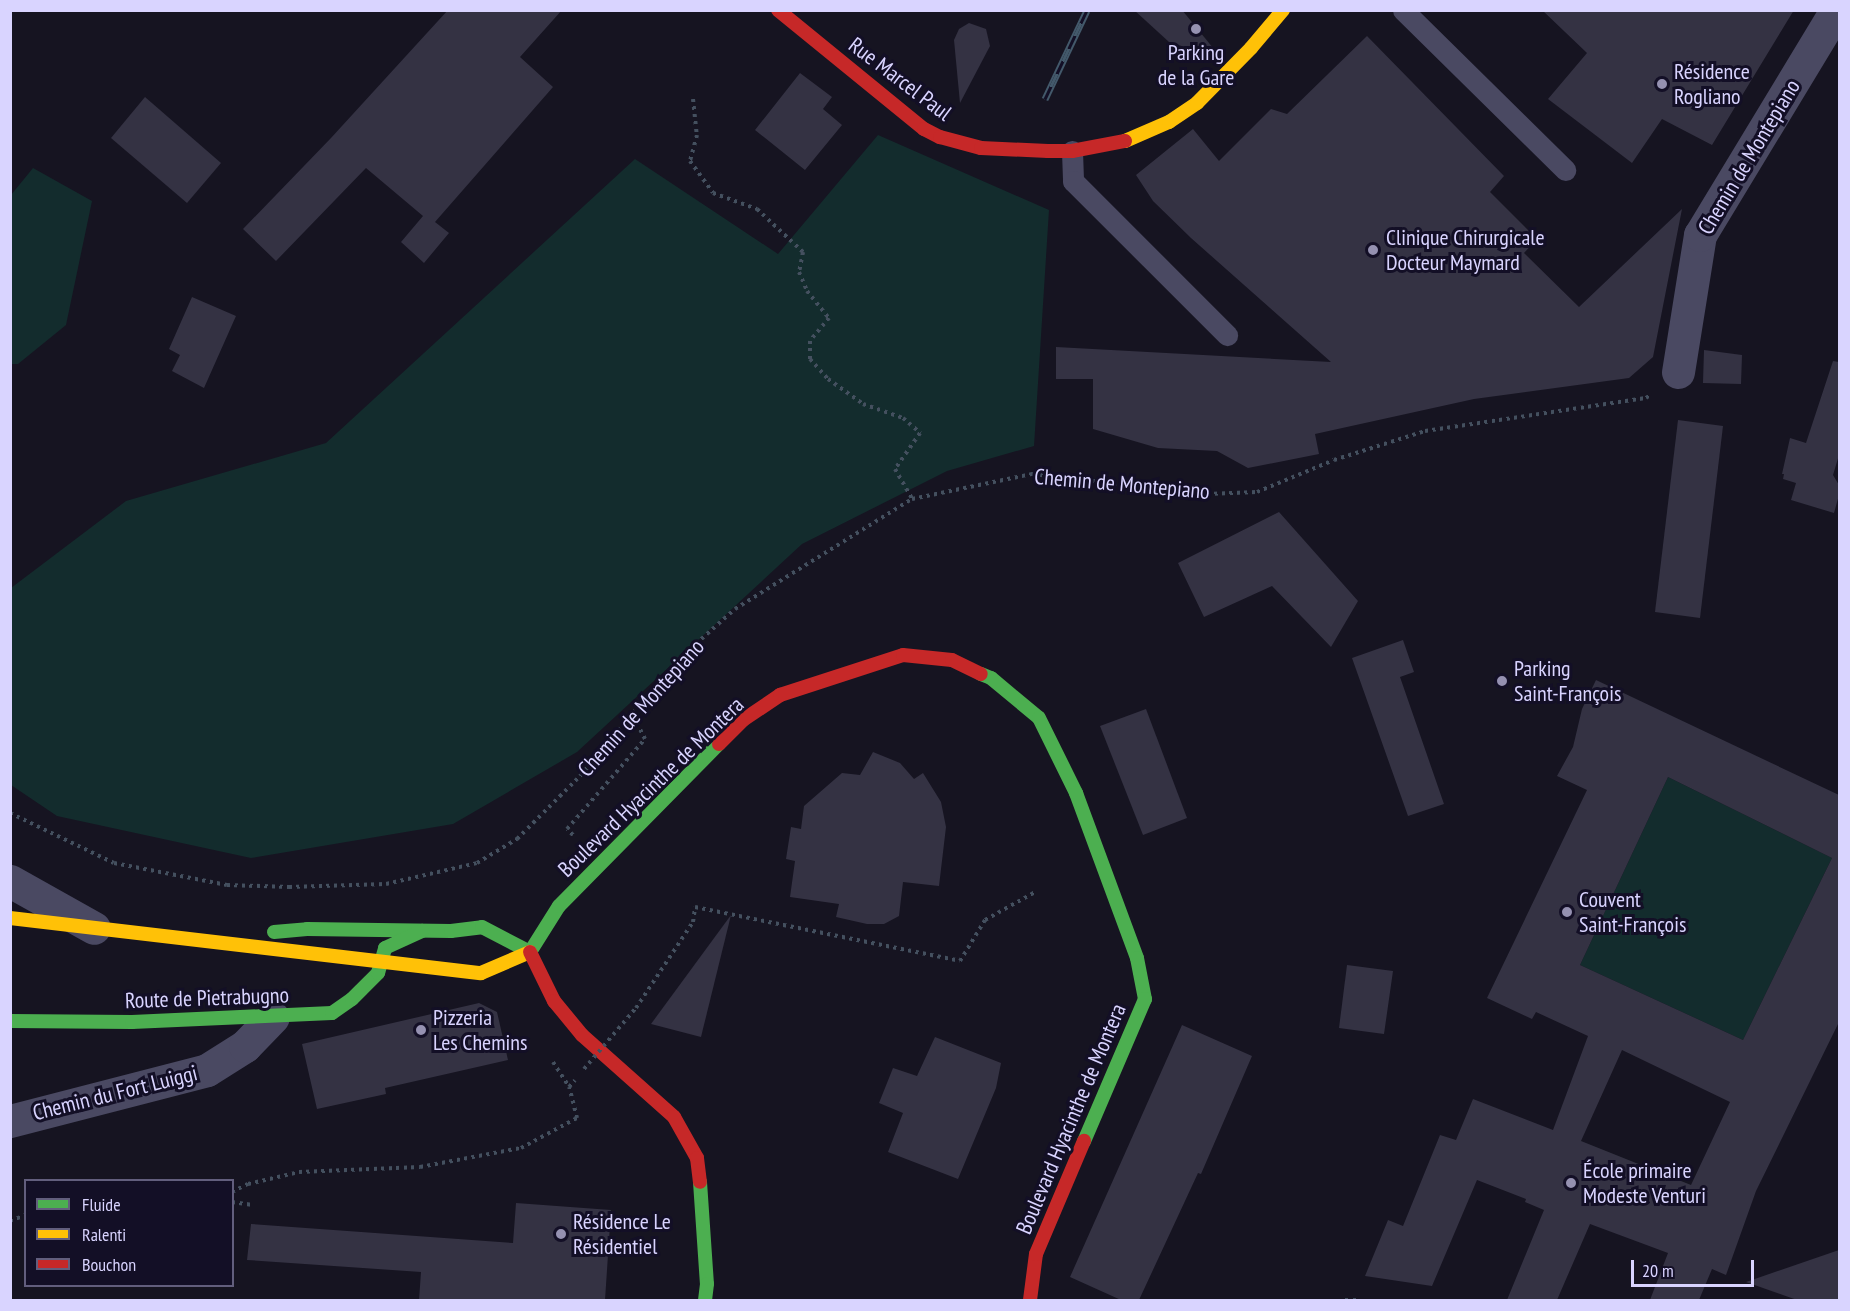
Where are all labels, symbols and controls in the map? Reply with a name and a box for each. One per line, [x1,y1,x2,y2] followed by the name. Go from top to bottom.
[1189,22,1203,36] marker: Parking de la Gare
[843,32,957,126] street label: Rue Marcel Paul
[1158,39,1234,90] place label: Parking de la Gare
[1674,58,1750,110] place label: Résidence Rogliano
[1692,75,1806,239] street label: Chemin de Montepiano
[1655,77,1669,91] marker: Résidence Rogliano
[1386,224,1544,276] place label: Clinique Chirurgicale Docteur Maymard
[1364,241,1382,259] marker: Clinique Chirurgicale Docteur Maymard
[1033,463,1211,505] street label: Chemin de Montepiano
[572,634,710,782] street label: Chemin de Montepiano
[1514,655,1621,706] place label: Parking Saint-François
[1495,674,1509,688] marker: Parking Saint-François
[553,691,749,883] street label: Boulevard Hyacinthe de Montera
[1579,886,1686,938] place label: Couvent Saint-François
[1560,905,1574,919] marker: Couvent Saint-François
[125,982,289,1014] street label: Route de Pietrabugno
[1010,1000,1132,1238] street label: Boulevard Hyacinthe de Montera
[433,1004,527,1056] place label: Pizzeria Les Chemins
[414,1023,428,1037] marker: Pizzeria Les Chemins
[30,1060,200,1126] street label: Chemin du Fort Luiggi
[1583,1157,1706,1208] place label: École primaire Modeste Venturi
[1564,1176,1578,1190] marker: École primaire Modeste Venturi
[24,1179,234,1287] legend
[82,1193,121,1216] text: Fluide
[573,1208,671,1260] place label: Résidence Le Résidentiel
[82,1223,126,1246] text: Ralenti
[554,1227,568,1241] marker: Résidence Le Résidentiel
[1634,1248,1757,1286] scale bar
[82,1253,136,1276] text: Bouchon
[1642,1259,1674,1282] text: 20 m

